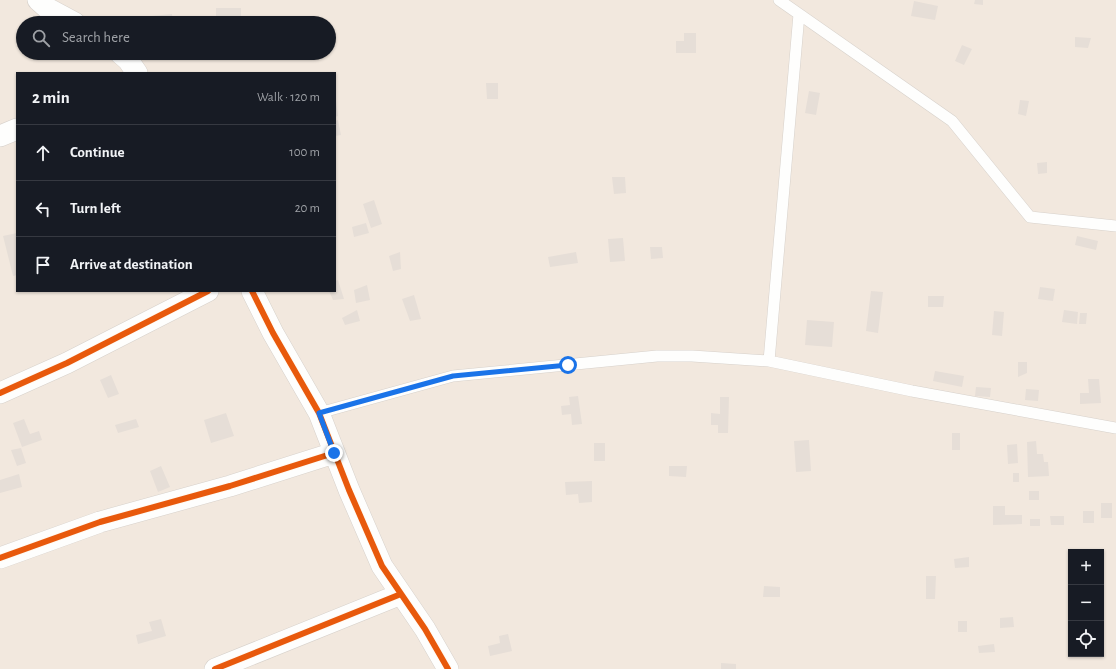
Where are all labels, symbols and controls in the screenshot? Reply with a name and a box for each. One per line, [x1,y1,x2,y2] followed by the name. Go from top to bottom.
[16,16,336,60] search box
[30,27,52,49] icon: search
[62,30,130,45] text: Search here
[32,89,70,106] text: 2 min
[257,91,320,104] text: Walk · 120 m
[32,142,54,164] icon: ahead
[70,145,125,160] text: Continue
[289,146,320,159] text: 100 m
[32,198,54,220] icon: left
[70,201,121,216] text: Turn left
[295,202,320,215] text: 20 m
[32,254,54,276] icon: arrive
[70,257,193,272] text: Arrive at destination
[559,356,577,374] route start
[325,444,343,462] route end
[1068,549,1104,657] map controls
[1068,549,1104,585] button: +
[1068,585,1104,621] button: −
[1068,621,1104,657] button: locate

